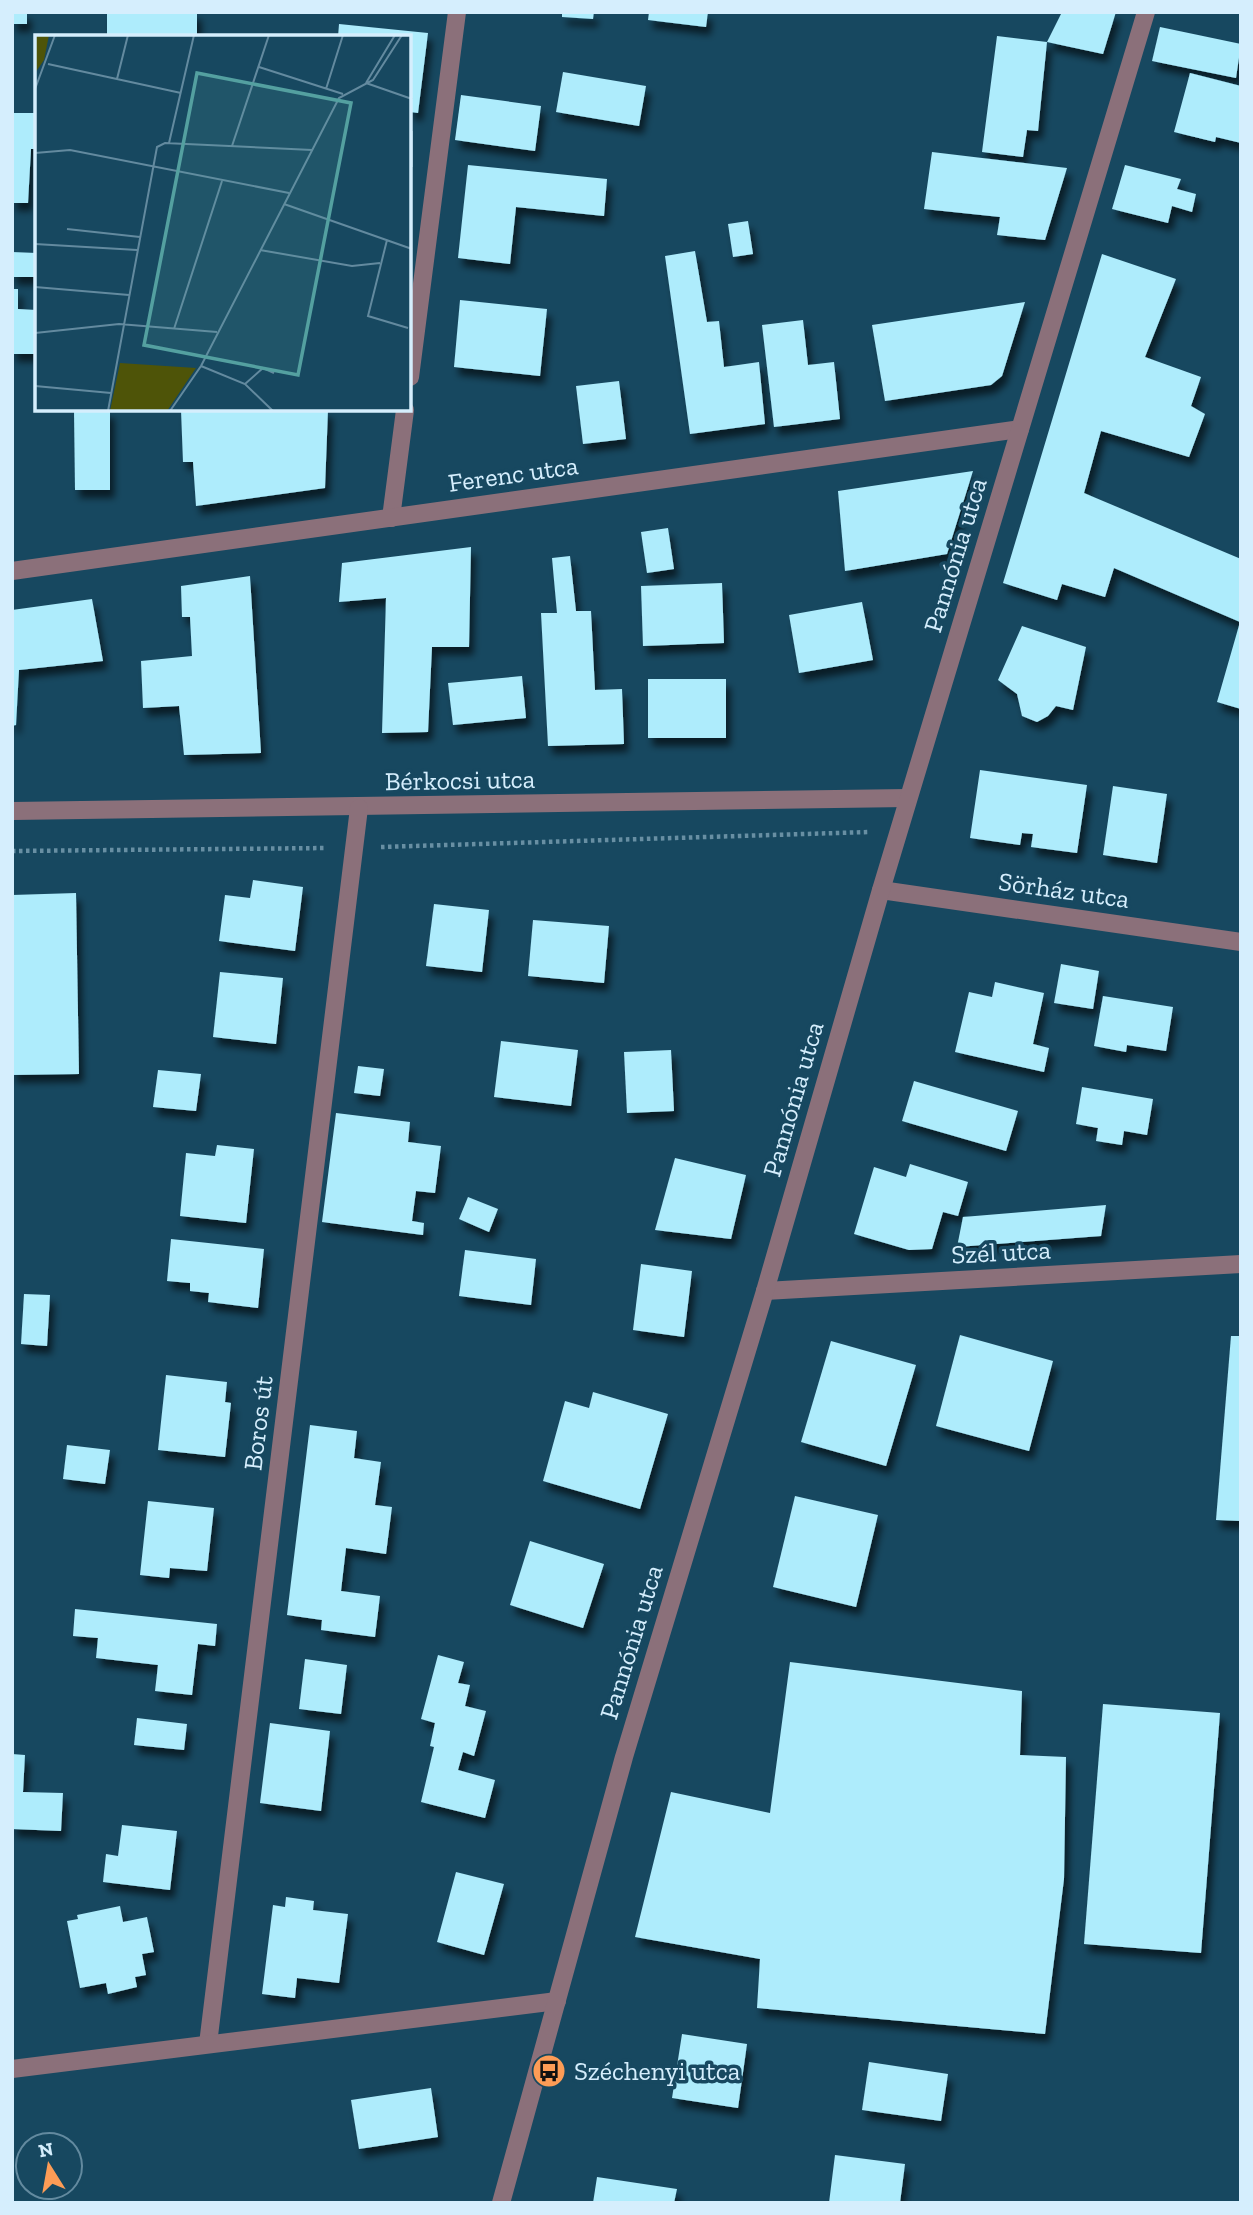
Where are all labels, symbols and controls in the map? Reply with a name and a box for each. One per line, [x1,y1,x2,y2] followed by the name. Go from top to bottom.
[35,35,411,411] inset map
[446,449,581,499] street label: Ferenc utca
[916,473,994,636] street label: Pannónia utca
[384,763,536,797] street label: Bérkocsi utca
[996,865,1132,915] street label: Sörház utca
[756,1017,831,1180] street label: Pannónia utca
[950,1233,1052,1271] street label: Szél utca
[236,1374,280,1472] street label: Boros út
[592,1560,670,1723] street label: Pannónia utca
[530,2052,568,2090] bus stop icon: Széchenyi utca
[574,2055,741,2087] place label: Széchenyi utca
[14,2131,84,2201] north arrow
[37,2137,55,2162] text: N

